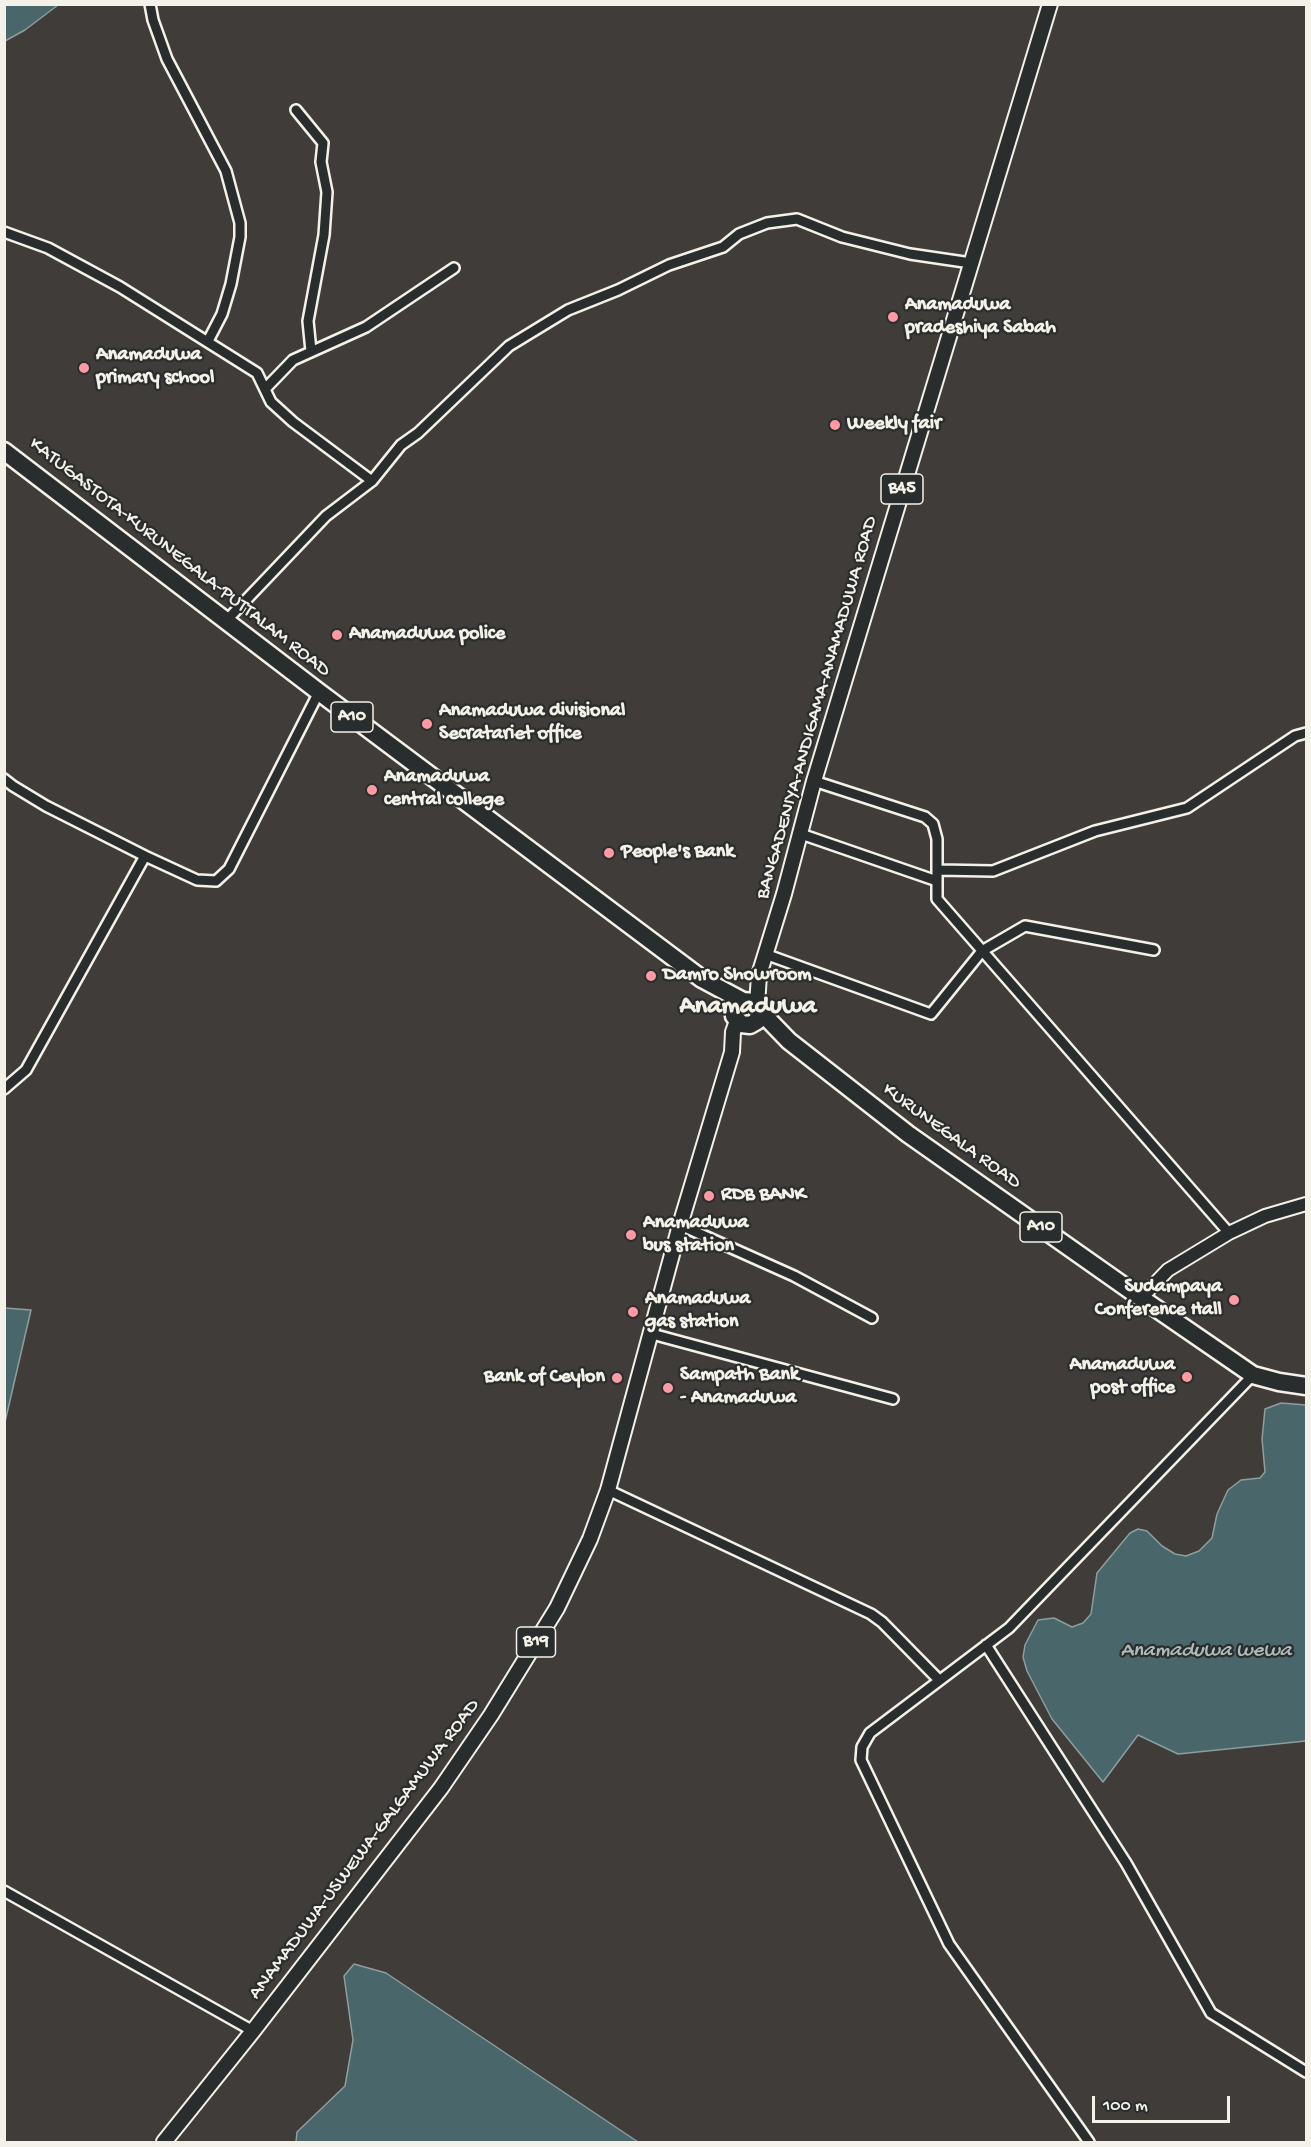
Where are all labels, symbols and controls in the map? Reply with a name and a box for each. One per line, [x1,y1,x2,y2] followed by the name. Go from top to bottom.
[905,294,1056,341] place label: Anamaduwa pradeshiya Sabah
[886,310,900,324] marker: Anamaduwa pradeshiya Sabah
[96,344,214,391] place label: Anamaduwa primary school
[77,361,91,375] marker: Anamaduwa primary school
[847,413,941,437] place label: Weekly fair
[828,418,842,432] marker: Weekly fair
[23,433,335,683] street label: KATUGASTOTA-KURUNEGALA-PUTTALAM ROAD
[881,474,923,504] road number: B45
[752,514,884,902] street label: BANGADENIYA-ANDIGAMA-ANAMADUWA ROAD
[349,623,505,647] place label: Anamaduwa police
[330,628,344,642] marker: Anamaduwa police
[439,700,625,747] place label: Anamaduwa divisional Secratariet office
[331,702,373,732] road number: A10
[420,717,434,731] marker: Anamaduwa divisional Secratariet office
[384,766,504,813] place label: Anamaduwa central college
[365,783,379,797] marker: Anamaduwa central college
[621,841,734,865] place label: People's Bank
[602,846,616,860] marker: People's Bank
[663,964,811,988] place label: Damro Showroom
[644,969,658,983] marker: Damro Showroom
[679,992,817,1024] district label: Anamaduwa
[877,1079,1025,1195] street label: KURUNEGALA ROAD
[721,1184,806,1208] place label: RDB BANK
[702,1189,716,1203] marker: RDB BANK
[643,1212,748,1259] place label: Anamaduwa bus station
[1020,1212,1062,1242] road number: A10
[624,1228,638,1242] marker: Anamaduwa bus station
[1095,1276,1222,1323] place label: Sudampaya Conference Hall
[645,1288,750,1335] place label: Anamaduwa gas station
[1227,1293,1241,1307] marker: Sudampaya Conference Hall
[626,1305,640,1319] marker: Anamaduwa gas station
[1070,1354,1175,1401] place label: Anamaduwa post office
[680,1364,799,1411] place label: Sampath Bank - Anamaduwa
[484,1366,605,1390] place label: Bank of Ceylon
[1180,1370,1194,1384] marker: Anamaduwa post office
[610,1371,624,1385] marker: Bank of Ceylon
[661,1381,675,1395] marker: Sampath Bank - Anamaduwa
[516,1627,556,1657] road number: B19
[1121,1639,1291,1665] water label: Anamaduwa wewa
[244,1695,486,2005] street label: ANAMADUWA-USWEWA-GALGAMUWA ROAD
[1095,2084,1233,2122] scale bar
[1103,2096,1148,2117] text: 100 m

